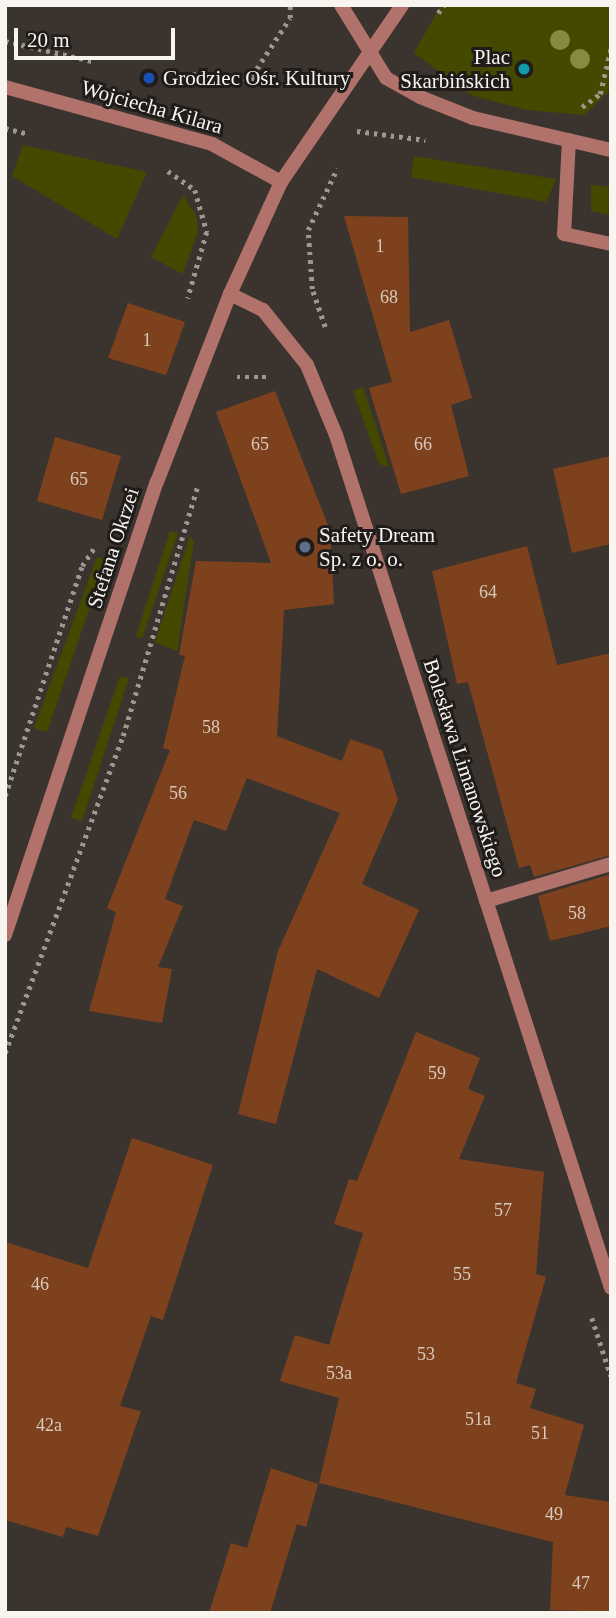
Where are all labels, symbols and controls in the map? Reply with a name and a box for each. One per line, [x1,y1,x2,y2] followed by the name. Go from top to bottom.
[18,14,178,58] scale bar
[27,28,70,52] text: 20 m
[400,44,510,94] place label: Plac Skarbińskich
[516,61,532,77] marker: Plac Skarbińskich
[163,65,350,91] place label: Grodziec Ośr. Kultury
[141,70,157,86] marker: Grodziec Ośr. Kultury
[78,75,226,139] street label: Wojciecha Kilara
[376,235,384,257] house number: 1
[380,286,398,308] house number: 68
[142,329,152,351] house number: 1
[251,433,269,455] house number: 65
[414,433,432,455] house number: 66
[70,468,88,490] house number: 65
[82,484,144,612] street label: Stefana Okrzei
[319,522,435,572] place label: Safety Dream Sp. z o. o.
[297,539,313,555] marker: Safety Dream Sp. z o. o.
[479,581,497,603] house number: 64
[418,656,512,880] street label: Bolesława Limanowskiego
[202,716,220,738] house number: 58
[169,782,187,804] house number: 56
[568,902,586,924] house number: 58
[428,1062,446,1084] house number: 59
[494,1199,512,1221] house number: 57
[453,1263,471,1285] house number: 55
[31,1273,49,1295] house number: 46
[417,1343,435,1365] house number: 53
[326,1362,352,1384] house number: 53a
[465,1408,491,1430] house number: 51a
[36,1414,62,1436] house number: 42a
[531,1422,549,1444] house number: 51
[545,1503,563,1525] house number: 49
[572,1572,590,1594] house number: 47

